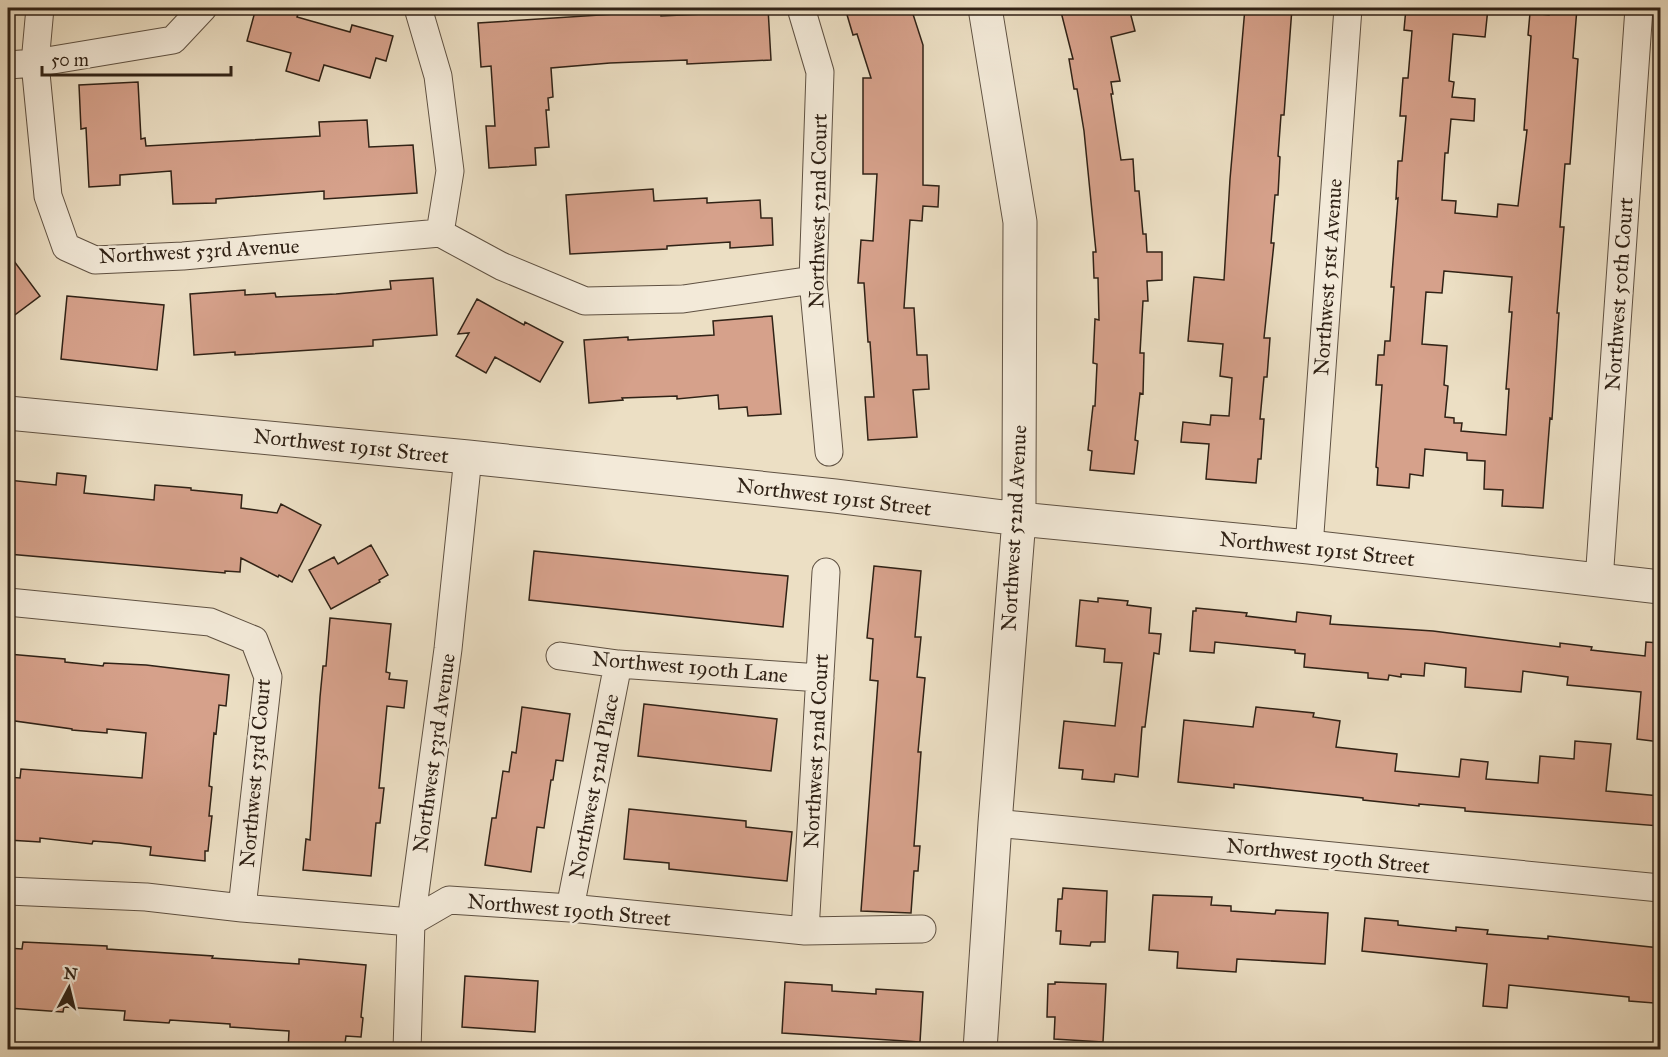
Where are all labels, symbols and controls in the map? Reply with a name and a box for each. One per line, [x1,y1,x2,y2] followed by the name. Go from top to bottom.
[42,39,231,77] scale bar
[51,49,89,71] text: 50 m
[803,113,833,309] street label: Northwest 52nd Court
[1308,177,1348,376] street label: Northwest 51st Avenue
[1599,196,1639,392] street label: Northwest 50th Court
[98,233,300,269] street label: Northwest 53rd Avenue
[252,423,450,469] street label: Northwest 191st Street
[996,424,1032,632] street label: Northwest 52nd Avenue
[735,472,933,522] street label: Northwest 191st Street
[1218,526,1416,572] street label: Northwest 191st Street
[591,645,789,689] street label: Northwest 190th Lane
[407,651,461,854] street label: Northwest 53rd Avenue
[798,652,834,849] street label: Northwest 52nd Court
[234,677,276,868] street label: Northwest 53rd Court
[563,691,625,881] street label: Northwest 52nd Place
[1225,832,1431,880] street label: Northwest 190th Street
[466,888,672,932] street label: Northwest 190th Street
[39,958,99,1018] north arrow
[63,963,79,984] text: N

